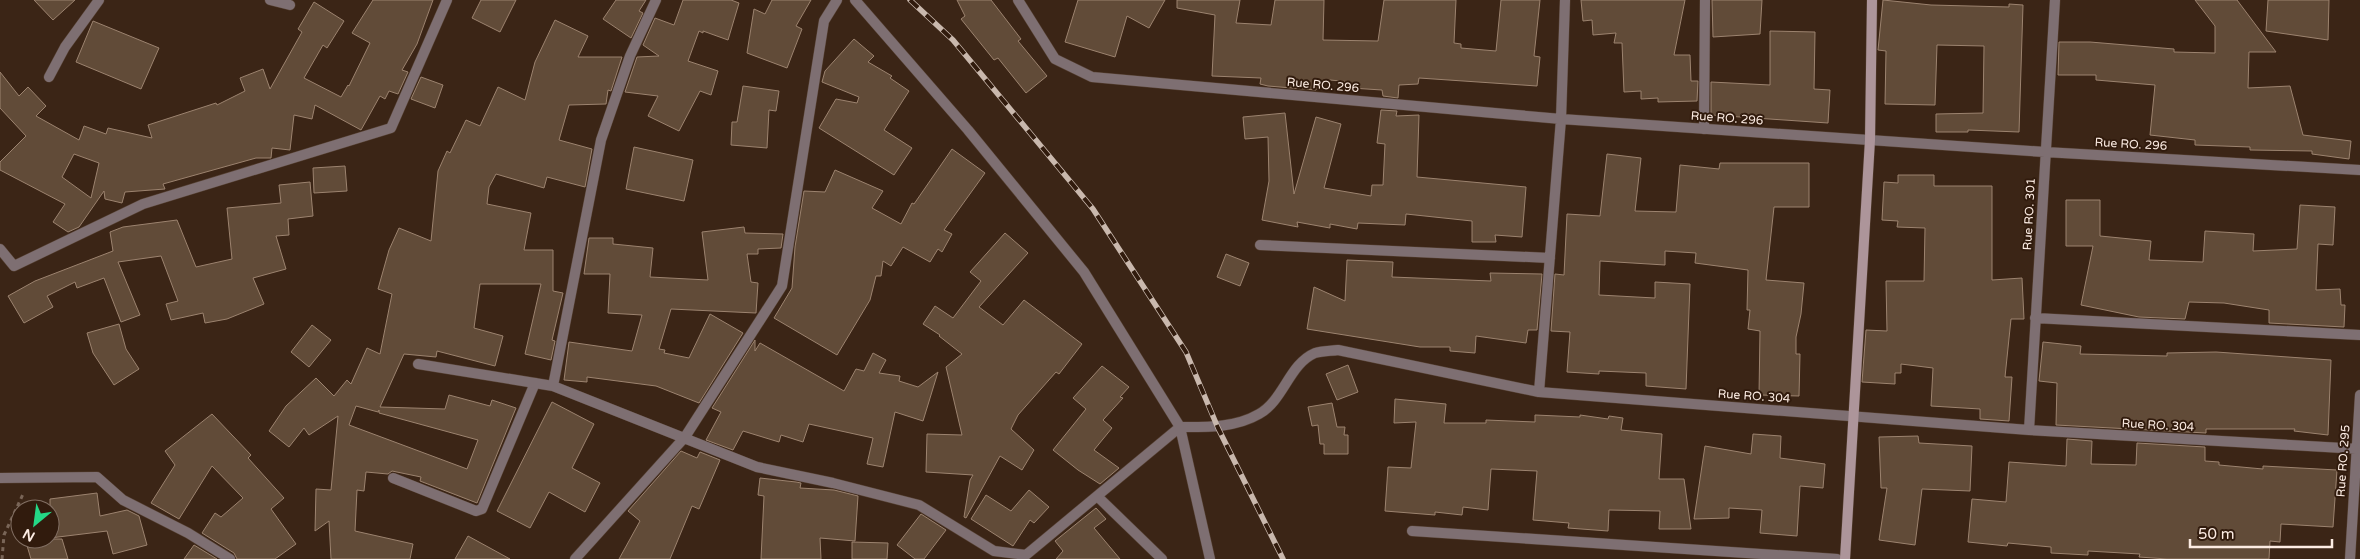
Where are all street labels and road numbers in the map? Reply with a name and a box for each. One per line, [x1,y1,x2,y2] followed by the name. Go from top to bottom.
[1286,75,1360,95] street label: Rue RO. 296
[1690,108,1764,128] street label: Rue RO. 296
[2094,135,2168,153] street label: Rue RO. 296
[2020,177,2038,251] street label: Rue RO. 301
[1717,386,1791,406] street label: Rue RO. 304
[2121,416,2195,434] street label: Rue RO. 304
[2333,424,2353,498] street label: Rue RO. 295

